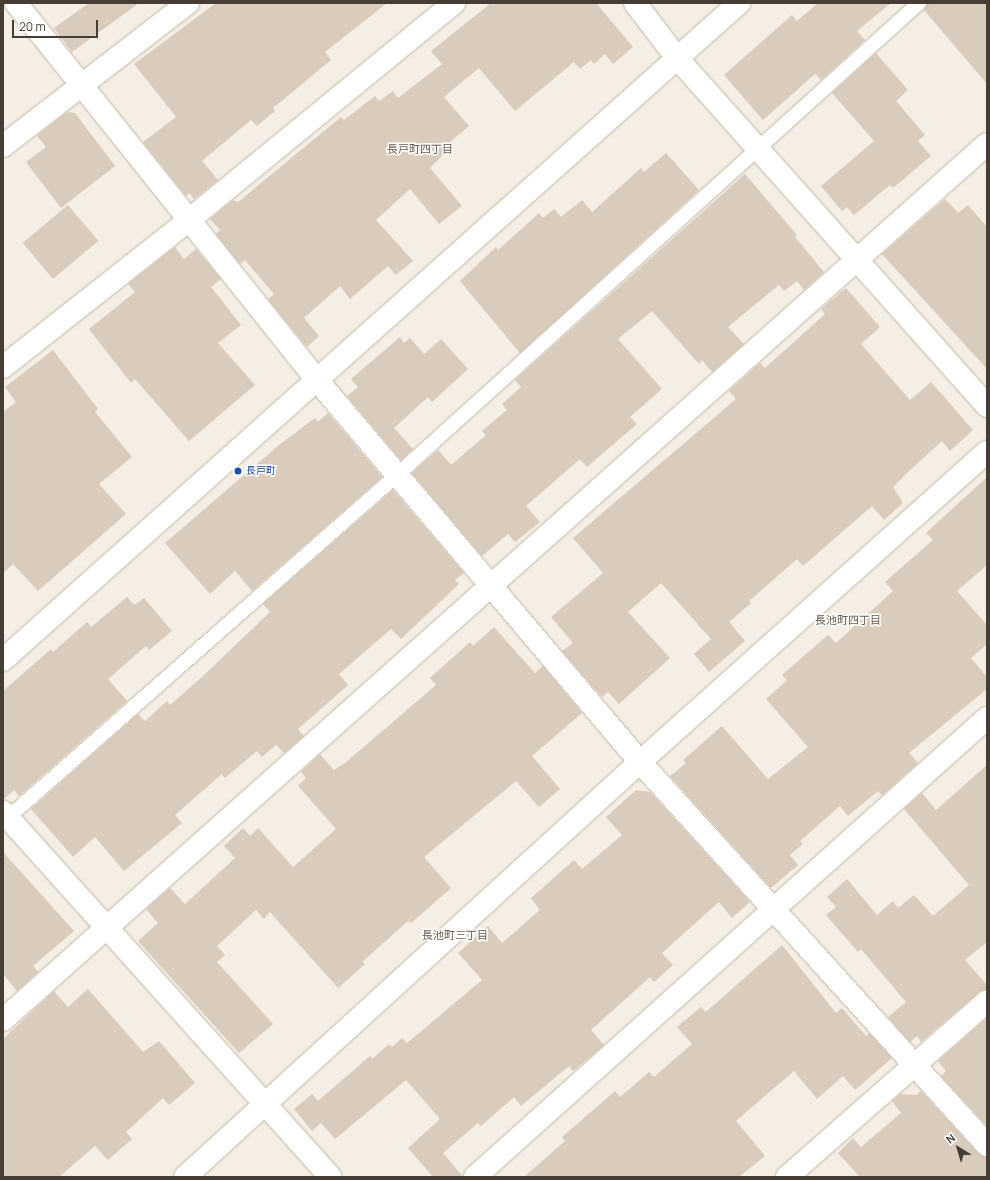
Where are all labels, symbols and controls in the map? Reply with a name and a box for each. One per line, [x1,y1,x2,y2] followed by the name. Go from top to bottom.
[14,12,100,38] scale bar
[19,18,46,35] text: 20 m
[387,142,453,156] district label: 長戸町四丁目
[246,465,276,477] place label: 長戸町
[233,466,243,476] marker: 長戸町
[815,613,881,627] district label: 長池町四丁目
[422,928,488,942] district label: 長池町三丁目
[938,1128,978,1168] north arrow
[943,1130,958,1146] text: N

